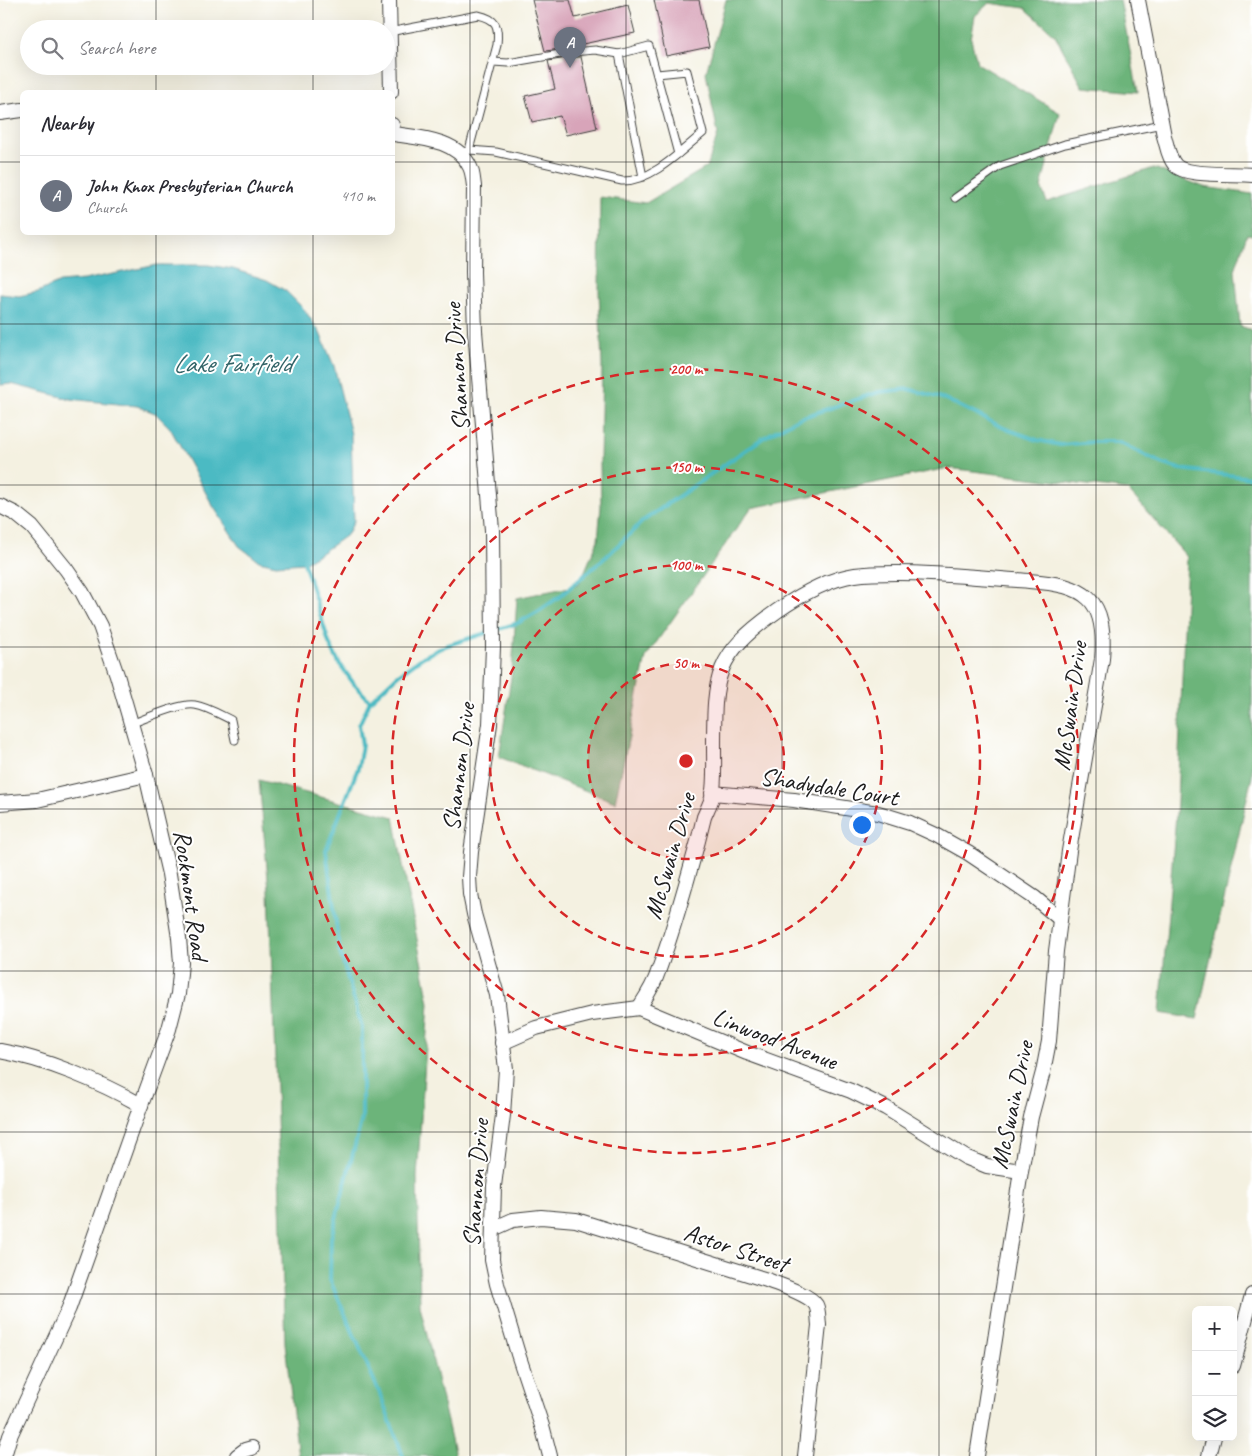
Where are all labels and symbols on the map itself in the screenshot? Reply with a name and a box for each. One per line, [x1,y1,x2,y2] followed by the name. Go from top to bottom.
[554,27,586,68] pin: A
[436,300,477,432] street label: Shannon Drive
[173,347,299,380] water label: Lake Fairfield
[670,360,704,379] text: 200 m
[670,458,704,477] text: 150 m
[670,556,704,575] text: 100 m
[1045,638,1095,772] street label: McSwain Drive
[673,654,700,673] text: 50 m
[435,700,483,833] street label: Shannon Drive
[677,752,695,770] centre of rings
[758,760,903,814] street label: Shadydale Court
[637,788,704,923] street label: McSwain Drive
[849,812,875,838] your location
[166,828,216,965] street label: Rockmont Road
[708,1001,844,1078] street label: Linwood Avenue
[983,1037,1041,1172] street label: McSwain Drive
[456,1116,497,1248] street label: Shannon Drive
[680,1216,796,1281] street label: Astor Street

